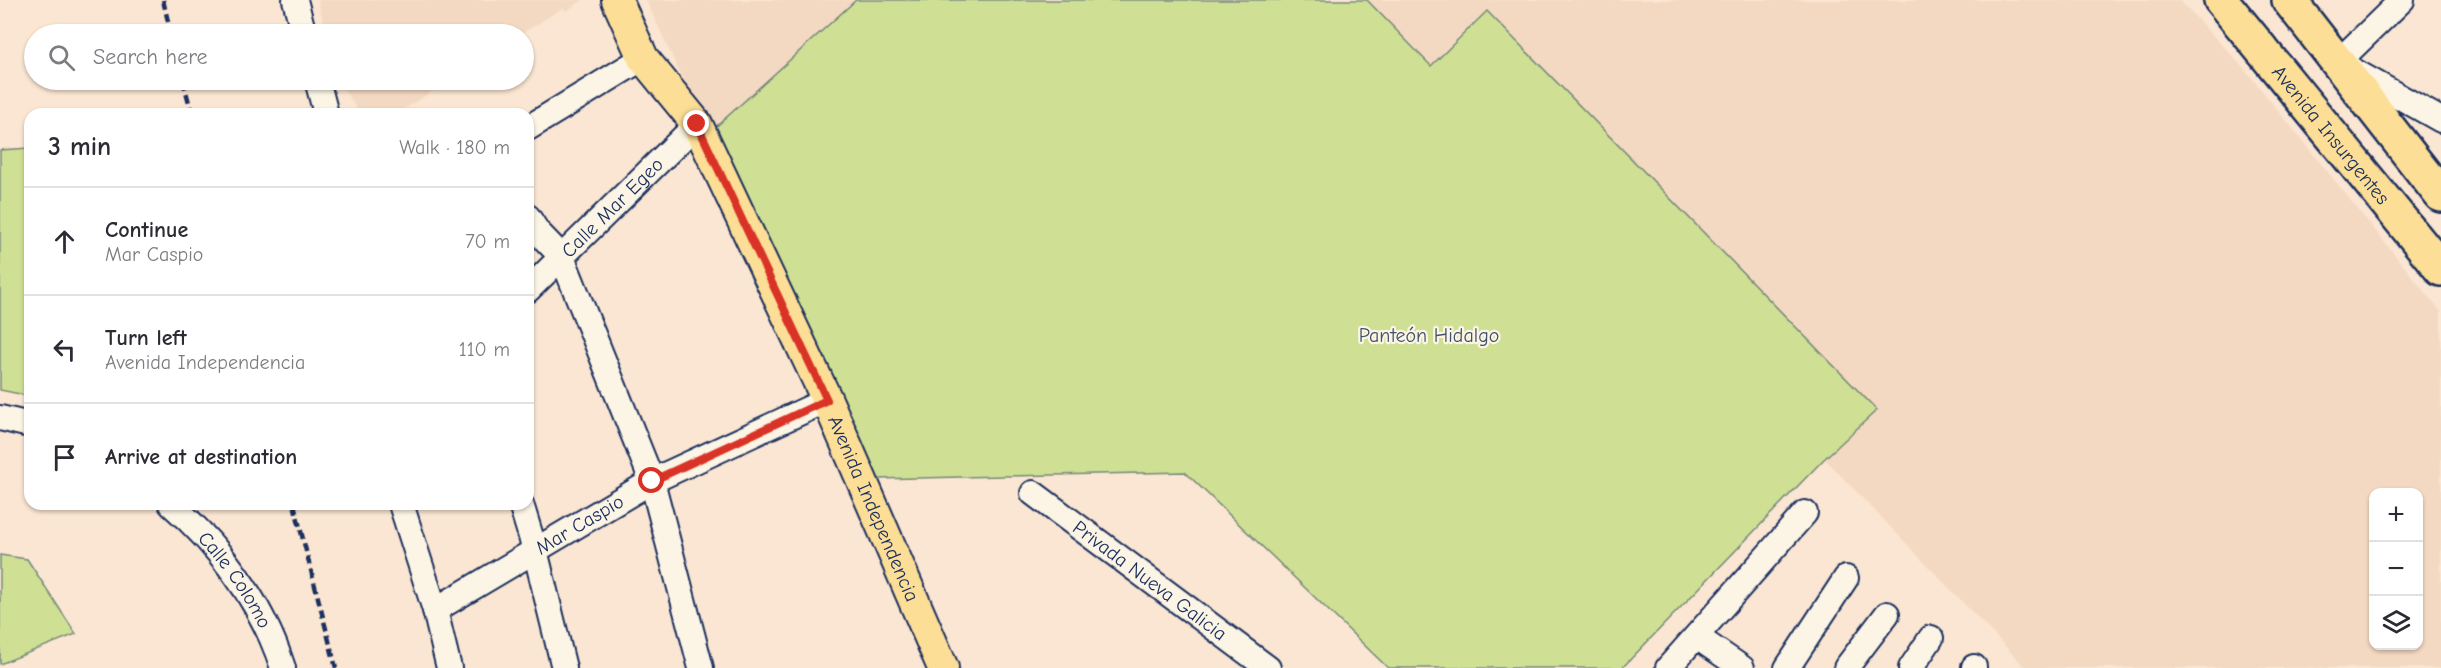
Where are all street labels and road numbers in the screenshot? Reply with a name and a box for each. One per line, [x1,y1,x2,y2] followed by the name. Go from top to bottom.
[2267,61,2394,209] street label: Avenida Insurgentes
[557,153,668,263] street label: Calle Mar Egeo
[823,412,924,605] street label: Avenida Independencia
[531,490,628,560] street label: Mar Caspio
[1068,516,1231,645] street label: Privada Nueva Galicia
[193,527,276,632] street label: Calle Colomo

